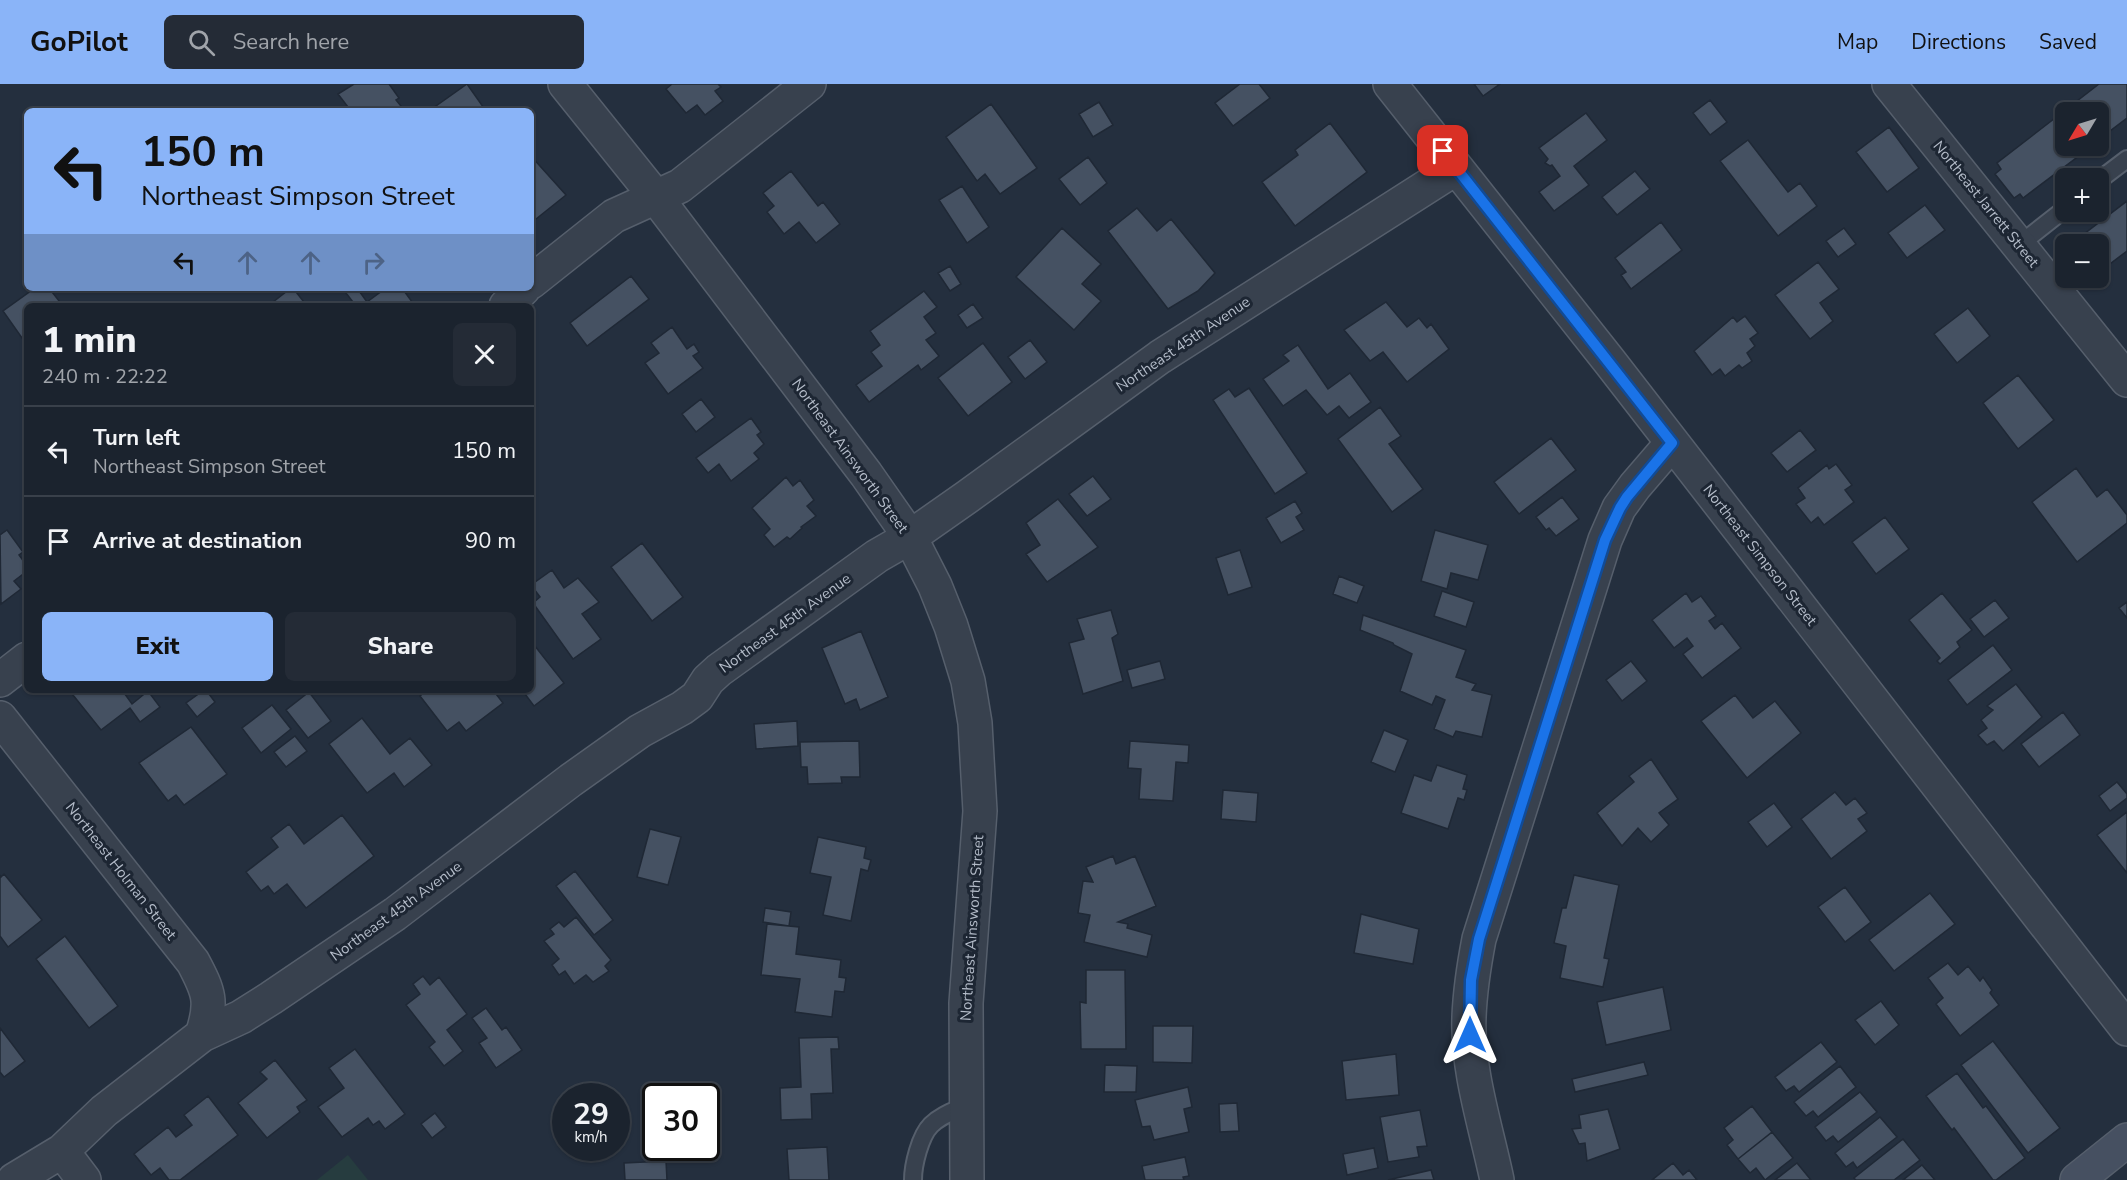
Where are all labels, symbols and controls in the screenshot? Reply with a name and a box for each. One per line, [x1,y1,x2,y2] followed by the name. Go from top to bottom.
[164,15,584,69] search box
[30,23,128,61] text: GoPilot
[185,26,218,59] icon: search
[233,27,349,57] text: Search here
[1837,28,1878,56] text: Map
[1911,28,2006,56] text: Directions
[2039,28,2097,56] text: Saved
[2055,102,2109,156] north arrow
[2055,102,2109,288] map controls
[141,124,265,181] text: 150 m
[1417,125,1468,176] pin
[42,132,120,210] icon: left
[1426,134,1459,167] icon: arrive
[1929,136,2044,272] street label: Northeast Jarrett Street
[2055,168,2109,222] button: +
[141,178,455,215] text: Northeast Simpson Street
[2055,234,2109,288] button: −
[168,246,201,279] icon: left
[231,246,264,279] icon: ahead
[294,246,327,279] icon: ahead
[357,246,390,279] icon: right
[1112,292,1254,396] street label: Northeast 45th Avenue
[42,316,137,365] text: 1 min
[453,323,516,386] button: close
[42,363,168,390] text: 240 m · 22:22
[787,375,913,538] street label: Northeast Ainsworth Street
[93,423,180,453] text: Turn left
[42,435,75,468] icon: left
[452,436,516,466] text: 150 m
[93,453,325,480] text: Northeast Simpson Street
[1698,480,1822,630] street label: Northeast Simpson Street
[42,525,75,558] icon: arrive
[93,526,302,556] text: Arrive at destination
[465,526,516,556] text: 90 m
[715,569,855,677] street label: Northeast 45th Avenue
[42,612,273,681] button: Exit
[285,612,516,681] button: Share
[61,798,181,945] street label: Northeast Holman Street
[956,834,989,1022] street label: Northeast Ainsworth Street
[326,857,466,965] street label: Northeast 45th Avenue
[1438,1003,1502,1067] position arrow
[642,1083,720,1161] speed limit sign: 30
[573,1094,609,1135] text: 29
[574,1127,608,1147] text: km/h

